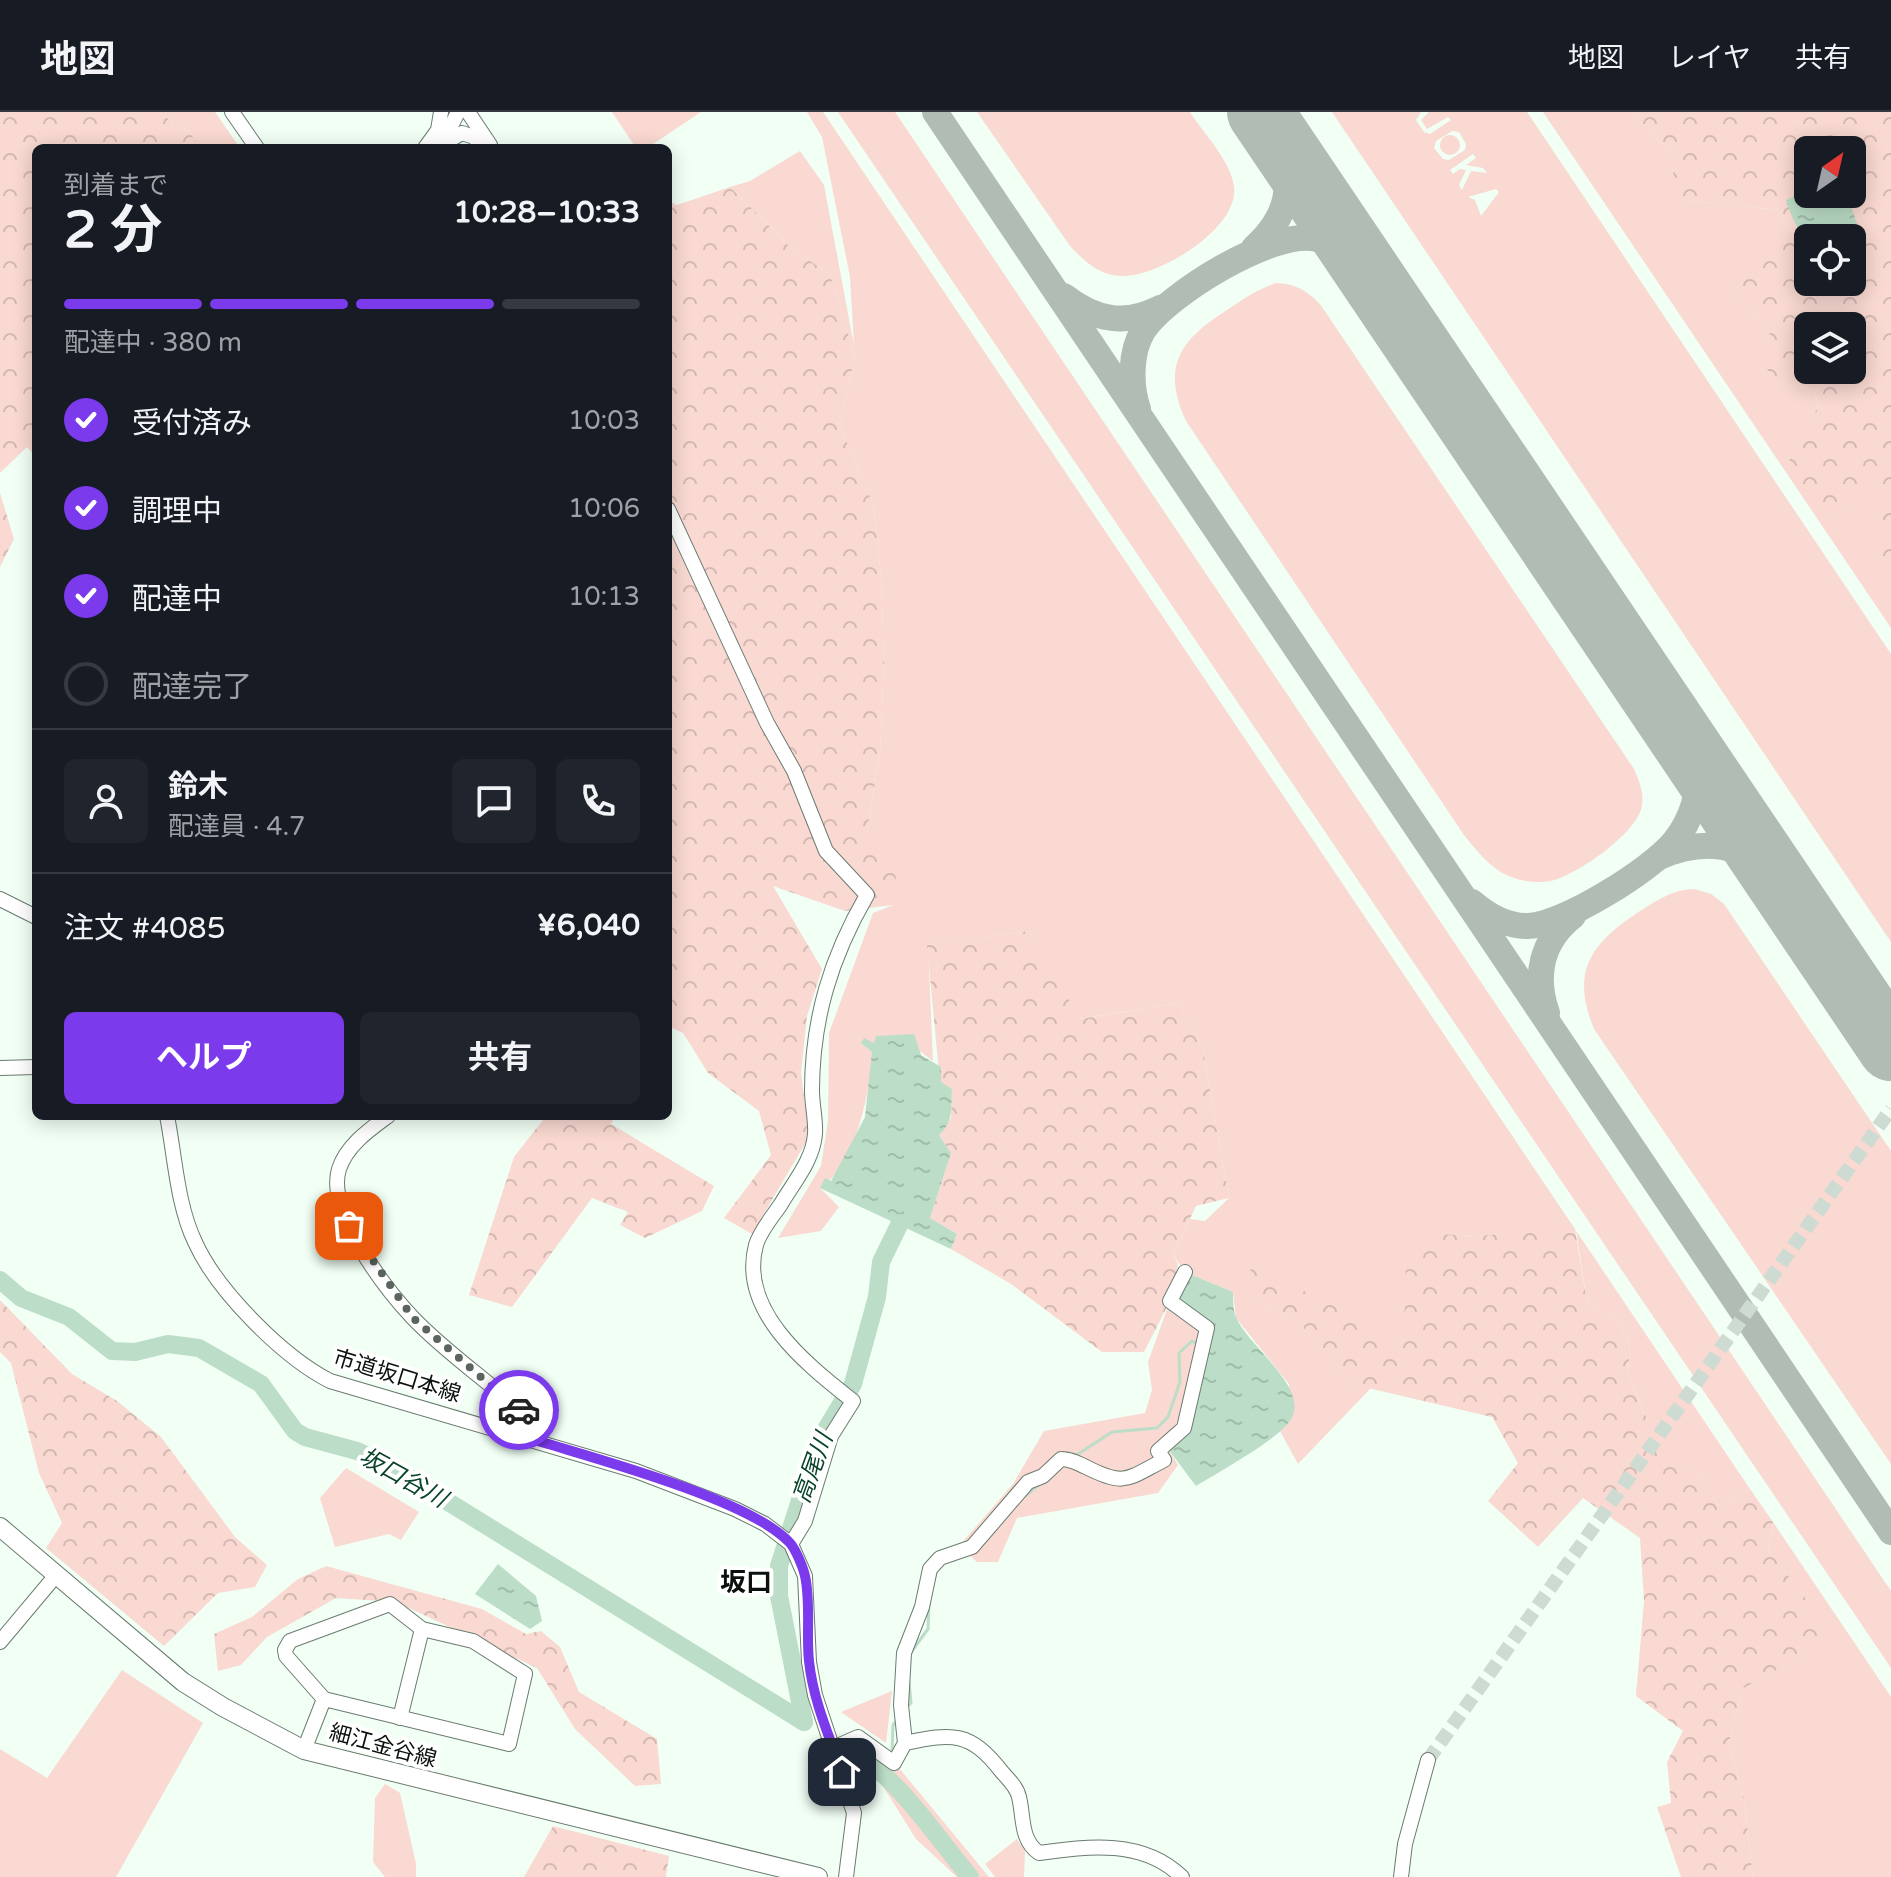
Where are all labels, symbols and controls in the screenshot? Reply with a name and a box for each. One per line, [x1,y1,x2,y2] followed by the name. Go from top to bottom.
[40,37,116,83] text: 地図
[1568,41,1624,75] text: 地図
[1668,41,1751,75] text: レイヤ
[1795,41,1851,75] text: 共有
[1794,136,1866,208] north arrow
[1794,136,1866,384] map controls
[64,170,168,201] text: 到着まで
[453,194,640,231] text: 10:28–10:33
[64,199,162,262] text: 2 分
[1794,224,1866,296] button: locate
[1794,312,1866,384] button: layers
[64,327,242,358] text: 配達中 · 380 m
[64,398,108,442] icon: check
[132,405,252,442] text: 受付済み
[568,405,640,436] text: 10:03
[64,486,108,530] icon: check
[132,493,222,530] text: 調理中
[568,493,640,524] text: 10:06
[64,574,108,618] icon: check
[132,581,222,618] text: 配達中
[568,581,640,612] text: 10:13
[132,669,252,706] text: 配達完了
[64,759,148,843] button: person
[452,759,536,843] button: chat
[556,759,640,843] button: phone
[168,768,228,805] text: 鈴木
[168,811,305,842] text: 配達員 · 4.7
[537,907,640,944] text: ¥6,040
[64,910,226,947] text: 注文 #4085
[64,1012,344,1104] button: ヘルプ
[360,1012,640,1104] button: 共有
[315,1192,383,1260] pin
[327,1204,371,1248] icon: bag
[330,1344,464,1408] street label: 市道坂口本線
[479,1370,559,1450] courier
[497,1388,541,1432] icon: car
[787,1426,840,1507] water label: 高尾川
[354,1442,455,1515] water label: 坂口谷川
[720,1567,772,1598] district label: 坂口
[327,1719,439,1773] street label: 細江金谷線
[808,1738,876,1806] pin
[820,1750,864,1794] icon: home

